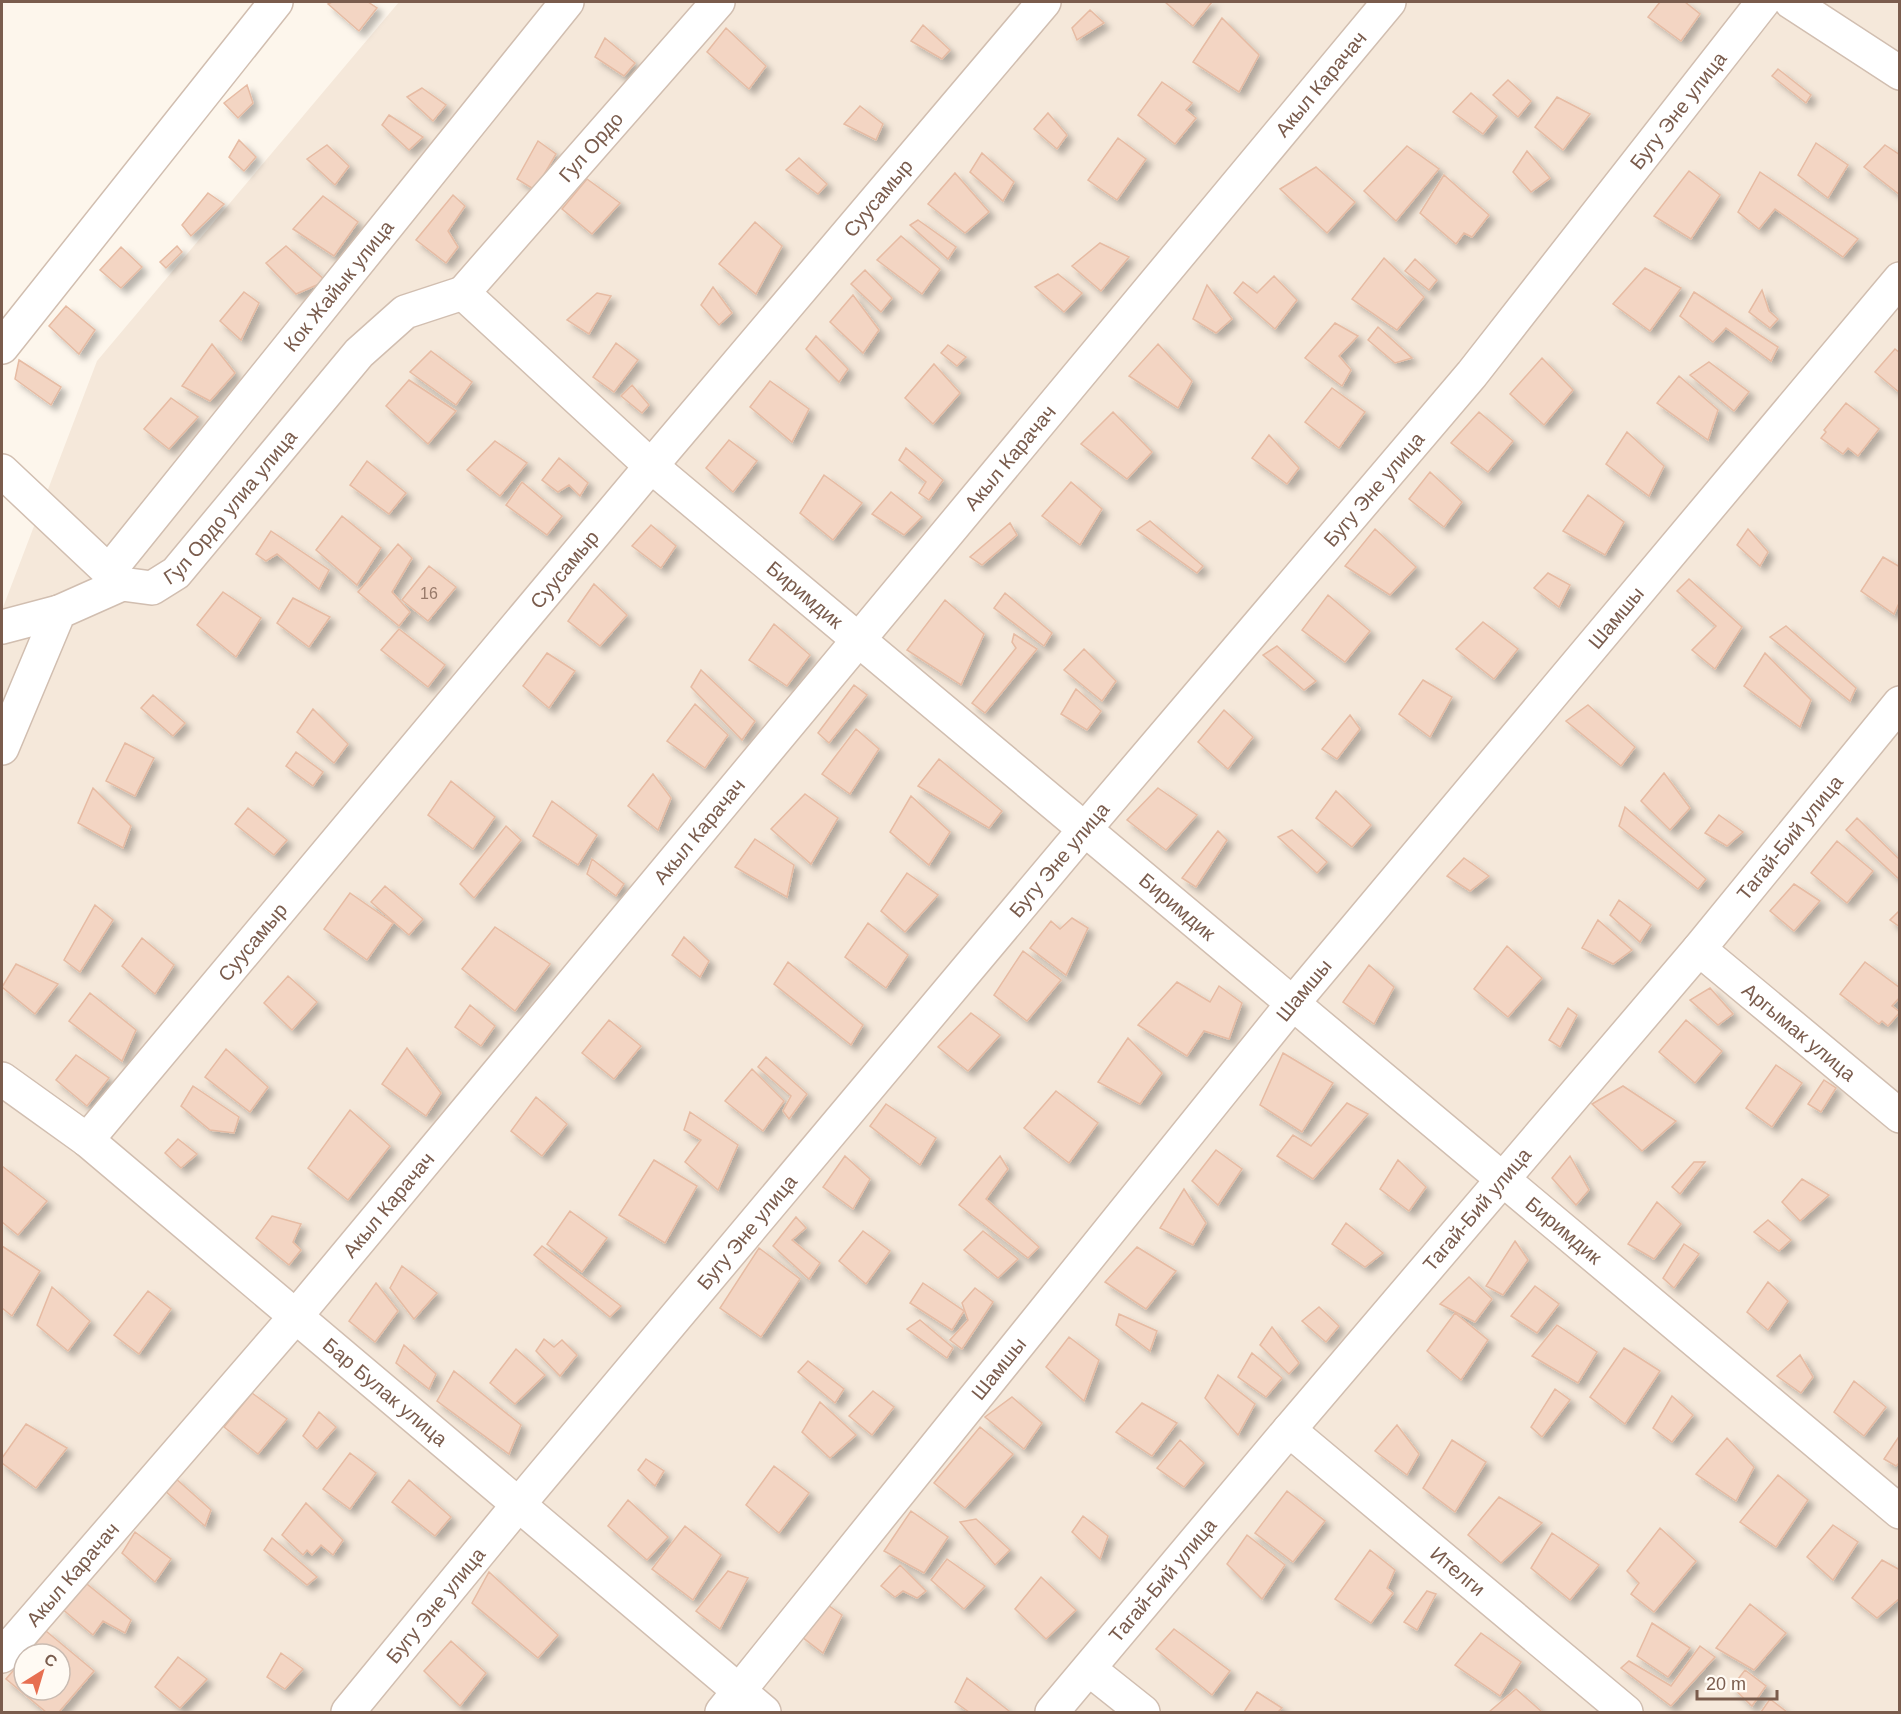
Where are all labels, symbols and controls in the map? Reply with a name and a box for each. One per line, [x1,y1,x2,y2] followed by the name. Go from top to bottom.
[1271,27,1371,141] street label: Акыл Карачач
[1625,47,1731,173] street label: Бугу Эне улица
[554,108,627,186] street label: Гул Ордо
[839,155,917,241] street label: Суусамыр
[279,215,398,356] street label: Кок Жайык улица
[960,401,1060,515] street label: Акыл Карачач
[160,425,302,589] street label: Гул Ордо улиа улица
[1319,427,1429,551] street label: Бугу Эне улица
[526,526,603,613] street label: Суусамыр
[762,557,847,633] street label: Биримдик
[1584,583,1648,653] street label: Шамшы
[420,585,438,602] house number: 16
[1733,770,1848,905] street label: Тагай-Бий улица
[649,774,749,888] street label: Акыл Карачач
[1005,797,1114,921] street label: Бугу Эне улица
[1135,869,1220,945] street label: Биримдик
[214,899,291,985] street label: Суусамыр
[1272,955,1336,1026] street label: Шамшы
[1738,979,1861,1086] street label: Аргымак улица
[1418,1143,1536,1275] street label: Тагай-Бий улица
[338,1148,438,1262] street label: Акыл Карачач
[693,1170,802,1294] street label: Бугу Эне улица
[1521,1192,1606,1268] street label: Биримдик
[319,1333,452,1451] street label: Бар Булак улица
[967,1333,1030,1404] street label: Шамшы
[1105,1514,1221,1646] street label: Тагай-Бий улица
[22,1518,123,1631] street label: Акыл Карачач
[1426,1542,1489,1600] street label: Ителги
[382,1543,490,1667] street label: Бугу Эне улица
[12,1642,72,1702] north arrow
[41,1650,61,1671] text: С
[1697,1663,1776,1701] scale bar
[1706,1674,1746,1694] text: 20 m

